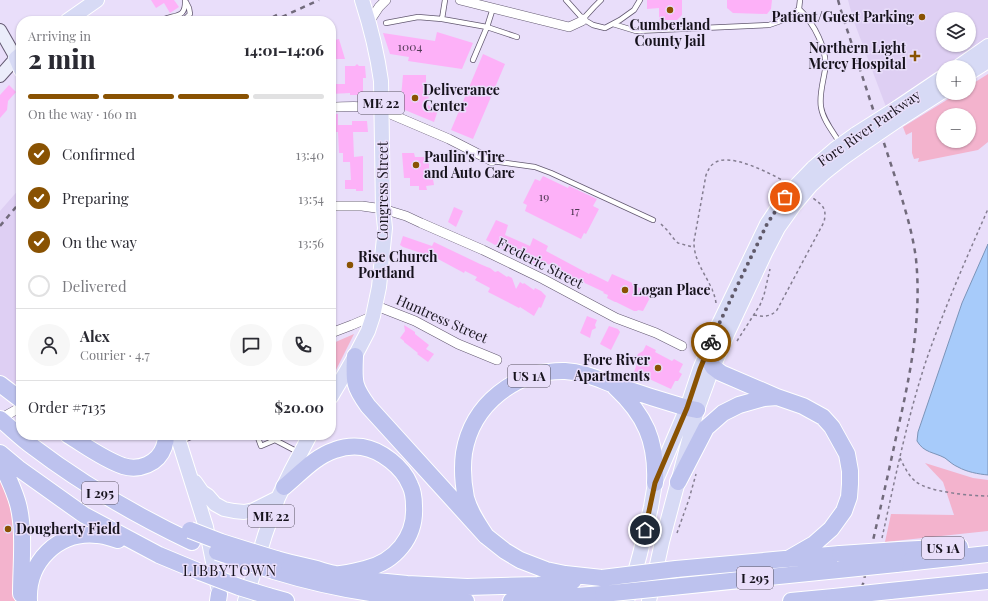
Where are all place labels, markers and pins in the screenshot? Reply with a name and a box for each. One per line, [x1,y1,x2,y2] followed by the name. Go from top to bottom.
[665,5,675,15] marker: Cumberland County Jail
[772,7,914,26] place label: Patient/Guest Parking
[917,12,927,22] marker: Patient/Guest Parking
[630,15,711,50] place label: Cumberland County Jail
[808,38,907,73] place label: Northern Light Mercy Hospital
[909,50,921,62] marker: Northern Light Mercy Hospital
[423,80,500,115] place label: Deliverance Center
[410,93,420,103] marker: Deliverance Center
[424,147,515,182] place label: Paulin's Tire and Auto Care
[411,160,421,170] marker: Paulin's Tire and Auto Care
[768,180,802,214] pin
[358,247,438,282] place label: Rise Church Portland
[345,260,355,270] marker: Rise Church Portland
[633,280,711,299] place label: Logan Place
[620,285,630,295] marker: Logan Place
[573,350,650,385] place label: Fore River Apartments
[653,363,663,373] marker: Fore River Apartments
[628,513,662,547] pin
[16,519,121,538] place label: Dougherty Field
[3,524,13,534] marker: Dougherty Field

